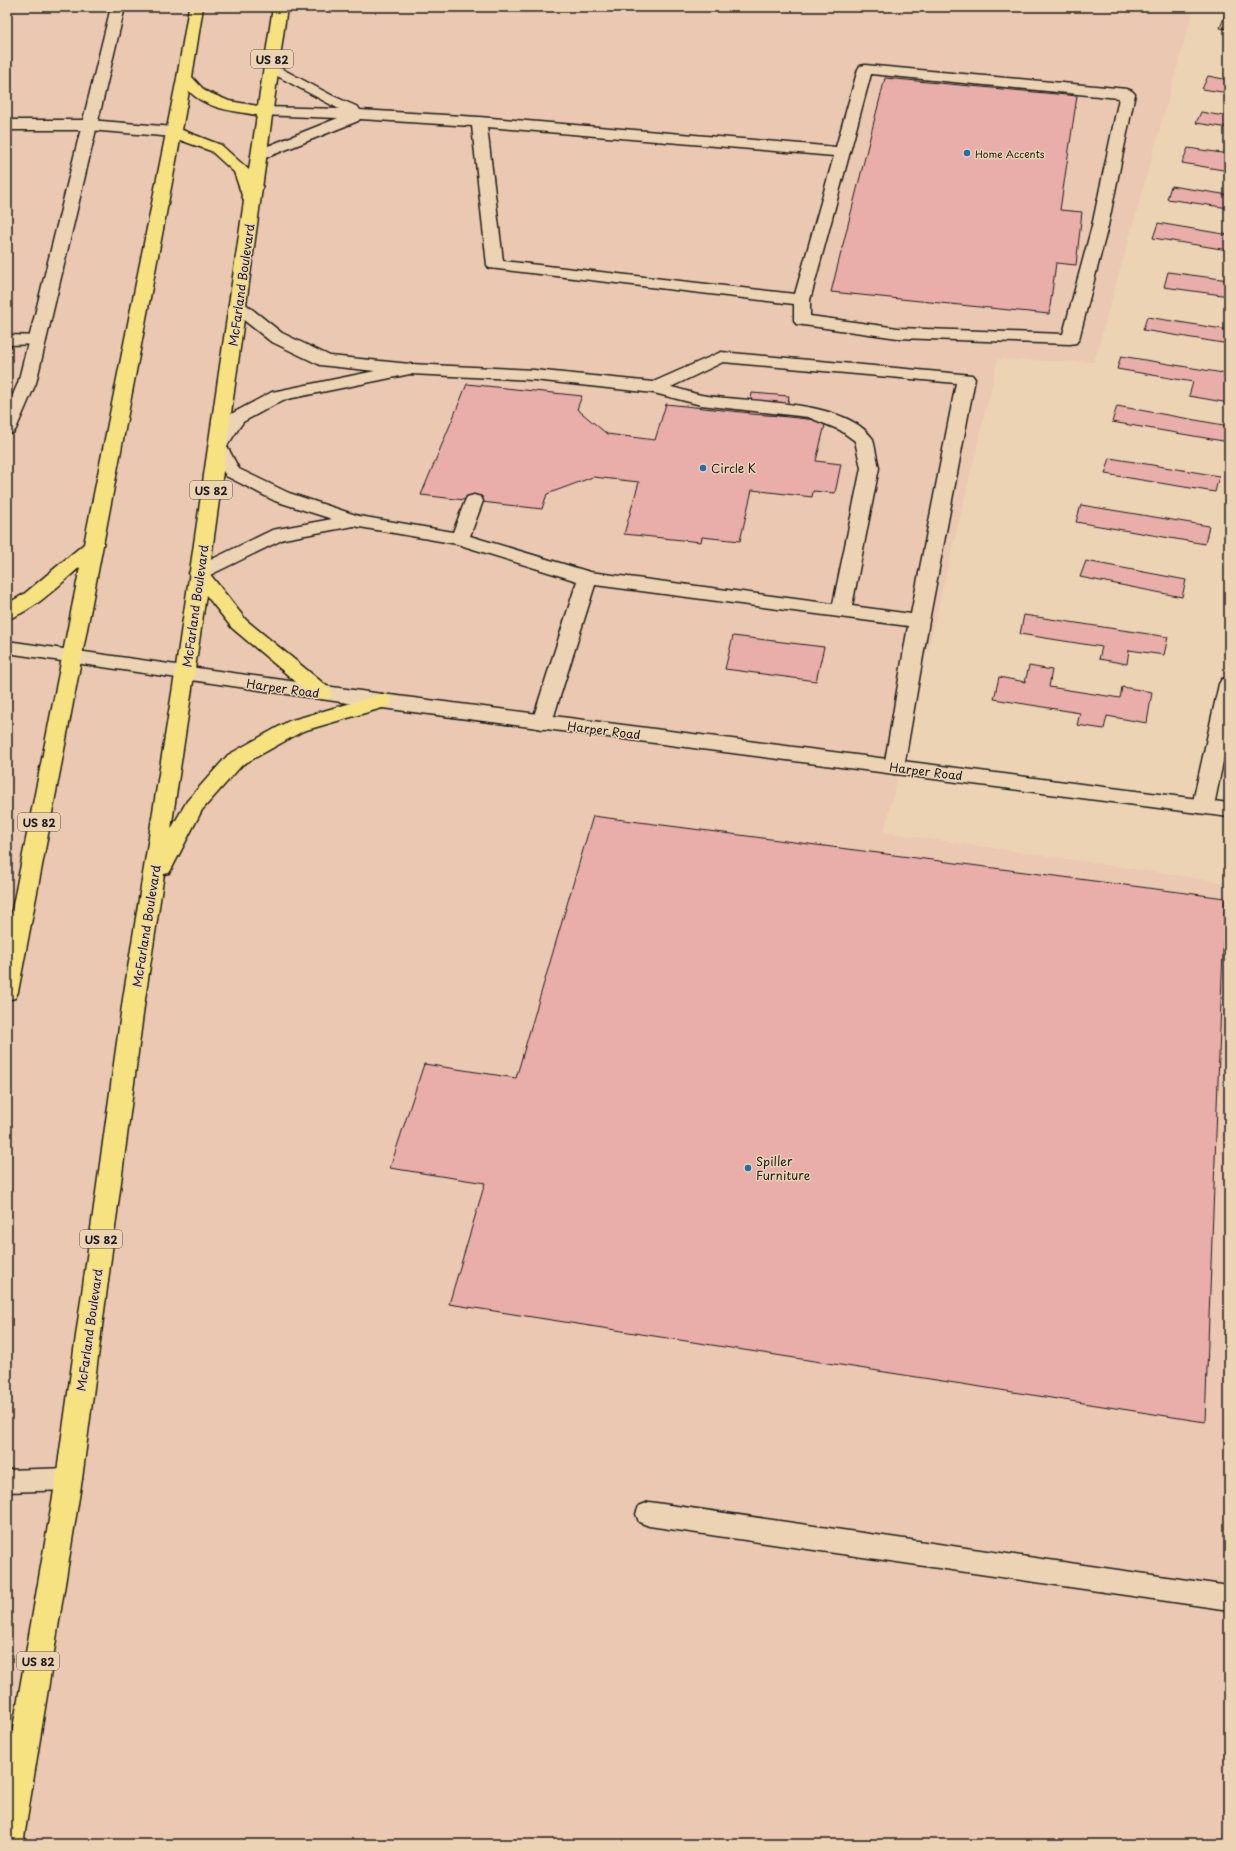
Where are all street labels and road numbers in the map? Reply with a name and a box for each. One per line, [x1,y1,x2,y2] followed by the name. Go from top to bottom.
[251,50,293,68] road number: US 82
[223,222,259,347] street label: McFarland Boulevard
[190,481,232,499] road number: US 82
[177,543,213,668] street label: McFarland Boulevard
[245,674,321,702] street label: Harper Road
[566,717,642,743] street label: Harper Road
[888,758,964,784] street label: Harper Road
[18,813,60,831] road number: US 82
[127,863,165,988] street label: McFarland Boulevard
[80,1230,122,1248] road number: US 82
[71,1267,107,1392] street label: McFarland Boulevard
[17,1652,59,1670] road number: US 82

